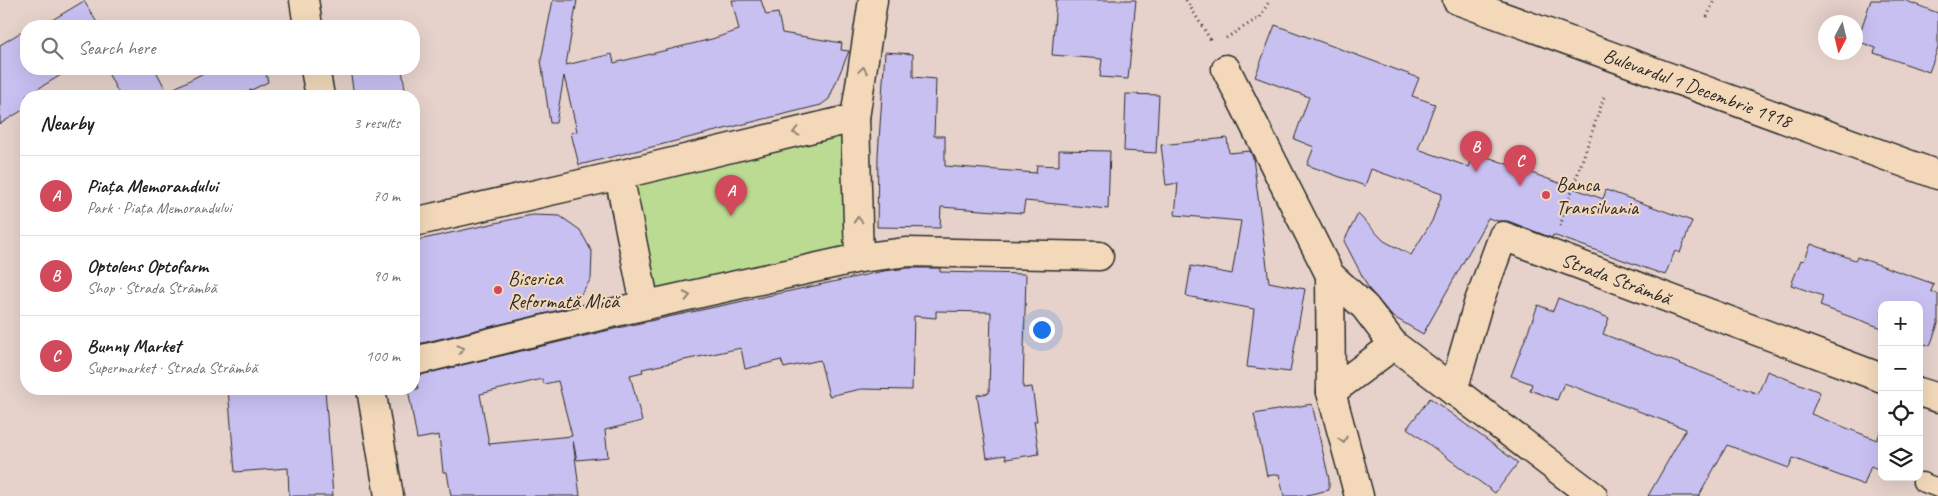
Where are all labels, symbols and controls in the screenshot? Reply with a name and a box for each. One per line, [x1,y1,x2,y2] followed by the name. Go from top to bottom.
[1818,15,1863,60] north arrow
[20,20,420,75] search box
[38,34,66,62] icon: search
[78,36,155,60] text: Search here
[1600,42,1797,134] street label: Bulevardul 1 Decembrie 1918
[857,66,867,74] one-way arrow
[40,110,93,136] text: Nearby
[353,113,400,133] text: 3 results
[791,126,800,137] one-way arrow
[1460,131,1492,172] pin: B
[1504,145,1536,186] pin: C
[1556,172,1640,220] place label: Banca Transilvania
[87,174,218,198] text: Piața Memorandului
[715,175,747,216] pin: A
[52,186,60,206] text: A
[373,186,400,206] text: 70 m
[1540,189,1552,201] marker: Banca Transilvania
[87,198,231,218] text: Park · Piața Memorandului
[853,215,864,223] one-way arrow
[1558,247,1676,312] street label: Strada Strâmbă
[87,254,208,278] text: Optolens Optofarm
[52,266,60,286] text: B
[373,266,400,286] text: 90 m
[508,266,621,314] place label: Biserica Reformată Mică
[87,278,217,298] text: Shop · Strada Strâmbă
[492,284,504,296] marker: Biserica Reformată Mică
[683,291,692,302] one-way arrow
[1878,301,1923,481] map controls
[1878,301,1923,346] button: +
[1029,317,1055,343] your location
[87,334,181,358] text: Bunny Market
[457,344,466,355] one-way arrow
[52,346,60,366] text: C
[366,346,400,366] text: 100 m
[1878,346,1923,391] button: −
[87,358,258,378] text: Supermarket · Strada Strâmbă
[1878,391,1923,436] button: locate
[1338,435,1348,443] one-way arrow
[1878,436,1923,481] button: layers

